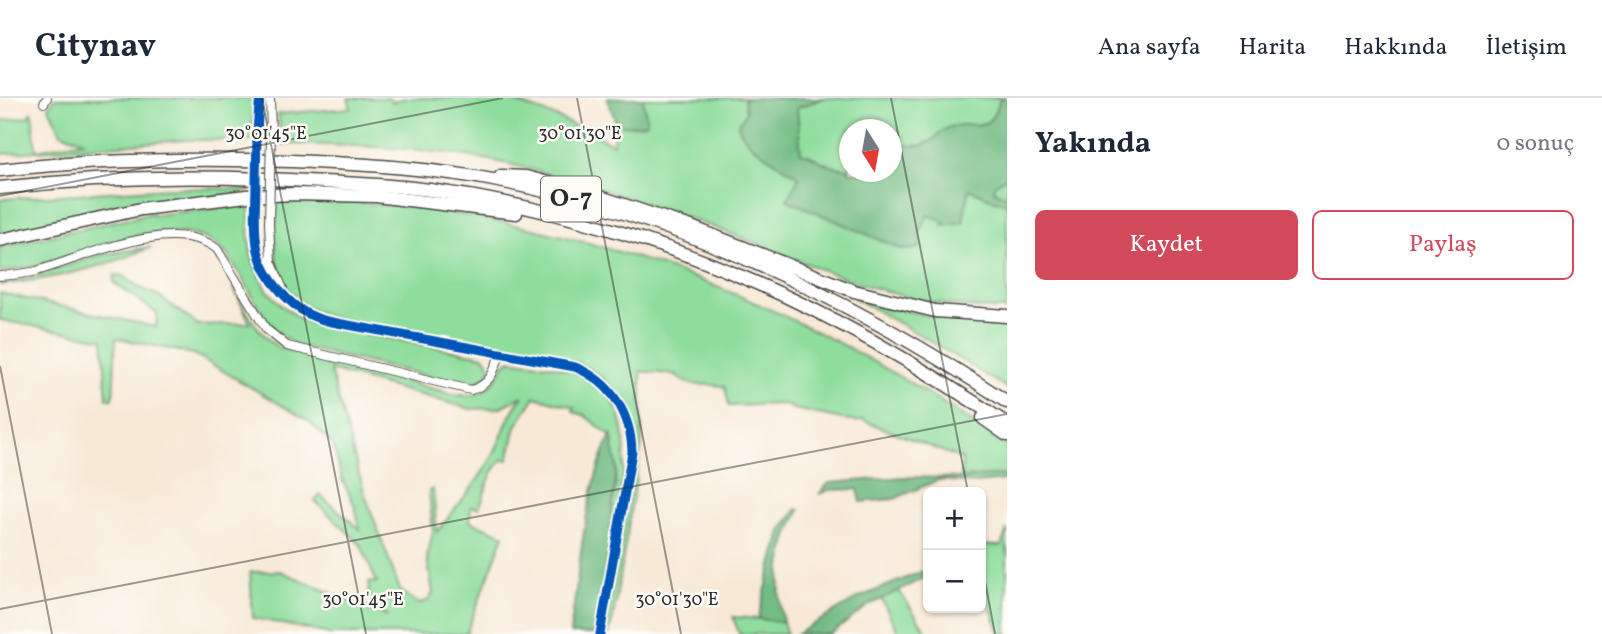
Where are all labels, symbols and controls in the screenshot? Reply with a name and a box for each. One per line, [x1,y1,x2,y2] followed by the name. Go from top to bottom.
[35,25,156,71] text: Citynav
[1098,31,1201,65] text: Ana sayfa
[1239,31,1306,65] text: Harita
[1344,31,1448,65] text: Hakkında
[1486,31,1567,65] text: İletişim
[839,119,902,182] north arrow
[225,122,307,147] text: 30°01'45"E
[538,122,622,147] text: 30°01'30"E
[1035,123,1151,165] text: Yakında
[1497,128,1574,160] text: 0 sonuç
[541,176,601,222] road number: O-7
[1035,210,1298,280] button: Kaydet
[1312,210,1574,280] button: Paylaş
[923,487,986,613] map controls
[923,487,986,550] button: +
[923,550,986,613] button: −
[322,588,404,613] text: 30°01'45"E
[635,588,719,613] text: 30°01'30"E

